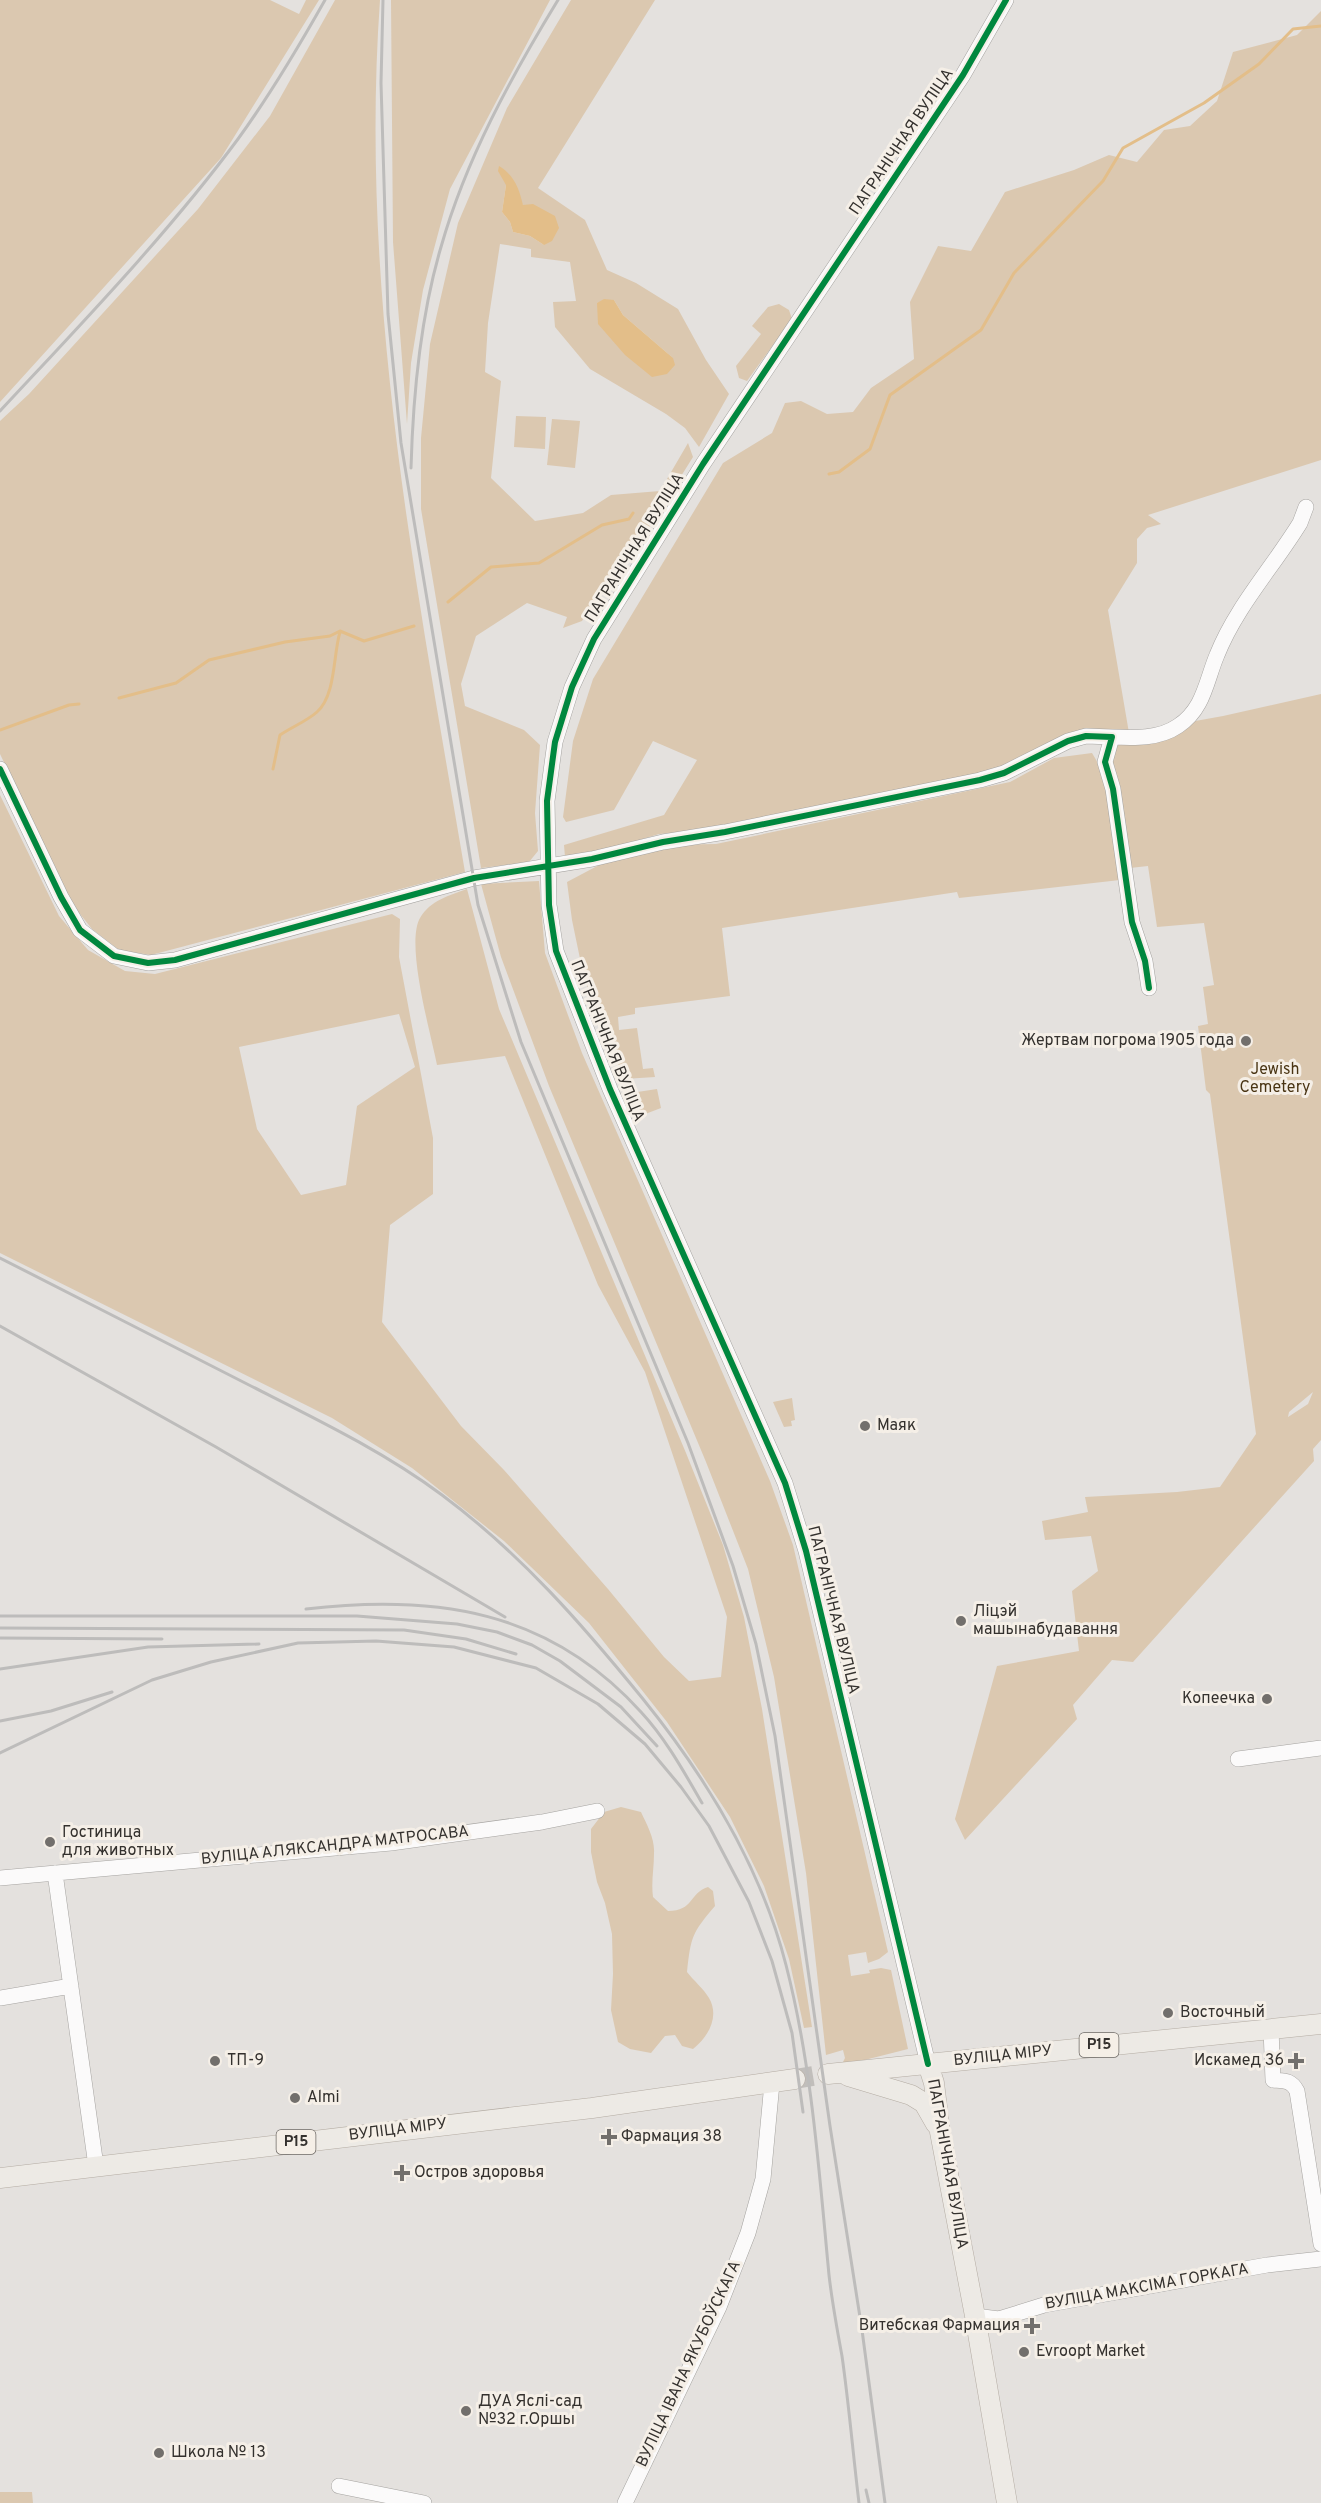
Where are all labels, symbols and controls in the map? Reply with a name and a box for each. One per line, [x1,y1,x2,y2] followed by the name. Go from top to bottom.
[845,65,959,219] street label: ПАГРАНІЧНАЯ ВУЛІЦА
[581,469,689,626] street label: ПАГРАНІЧНАЯ ВУЛІЦА
[565,957,649,1125] street label: ПАГРАНІЧНАЯ ВУЛІЦА
[1021,1031,1234,1051] place label: Жертвам погрома 1905 года
[1239,1034,1253,1048] marker: Жертвам погрома 1905 года
[1240,1060,1310,1098] park label: Jewish Cemetery
[877,1416,916,1436] place label: Маяк
[858,1419,872,1433] marker: Маяк
[802,1524,864,1696] street label: ПАГРАНІЧНАЯ ВУЛІЦА
[973,1602,1118,1640] place label: Ліцэй машынабудавання
[954,1614,968,1628] marker: Ліцэй машынабудавання
[1182,1689,1255,1709] place label: Копеечка
[1260,1692,1274,1706] marker: Копеечка
[200,1822,470,1870] street label: ВУЛІЦА АЛЯКСАНДРА МАТРОСАВА
[62,1823,174,1861] place label: Гостиница для животных
[43,1835,57,1849] marker: Гостиница для животных
[1180,2003,1265,2023] place label: Восточный
[1161,2006,1175,2020] marker: Восточный
[1080,2033,1118,2057] road number: Р15
[953,2041,1053,2071] street label: ВУЛІЦА МІРУ
[227,2051,264,2071] place label: ТП-9
[1194,2051,1284,2071] place label: Искамед 36
[208,2054,222,2068] marker: ТП-9
[1289,2054,1303,2068] marker: Искамед 36
[922,2077,972,2251] street label: ПАГРАНІЧНАЯ ВУЛІЦА
[307,2088,340,2108] place label: Almi
[288,2091,302,2105] marker: Almi
[348,2114,448,2146] street label: ВУЛІЦА МІРУ
[621,2127,722,2147] place label: Фармация 38
[276,2130,316,2154] road number: Р15
[602,2130,616,2144] marker: Фармация 38
[414,2163,544,2183] place label: Остров здоровья
[395,2166,409,2180] marker: Остров здоровья
[630,2257,746,2470] street label: ВУЛІЦА ІВАНА ЯКУБОЎСКАГА
[1044,2259,1250,2315] street label: ВУЛІЦА МАКСІМА ГОРКАГА
[859,2316,1020,2336] place label: Витебская Фармация
[1025,2319,1039,2333] marker: Витебская Фармация
[1036,2342,1145,2362] place label: Evroopt Market
[1017,2345,1031,2359] marker: Evroopt Market
[478,2392,582,2430] place label: ДУА Яслі-сад №32 г.Оршы
[459,2404,473,2418] marker: ДУА Яслі-сад №32 г.Оршы
[171,2443,266,2463] place label: Школа № 13
[152,2446,166,2460] marker: Школа № 13

